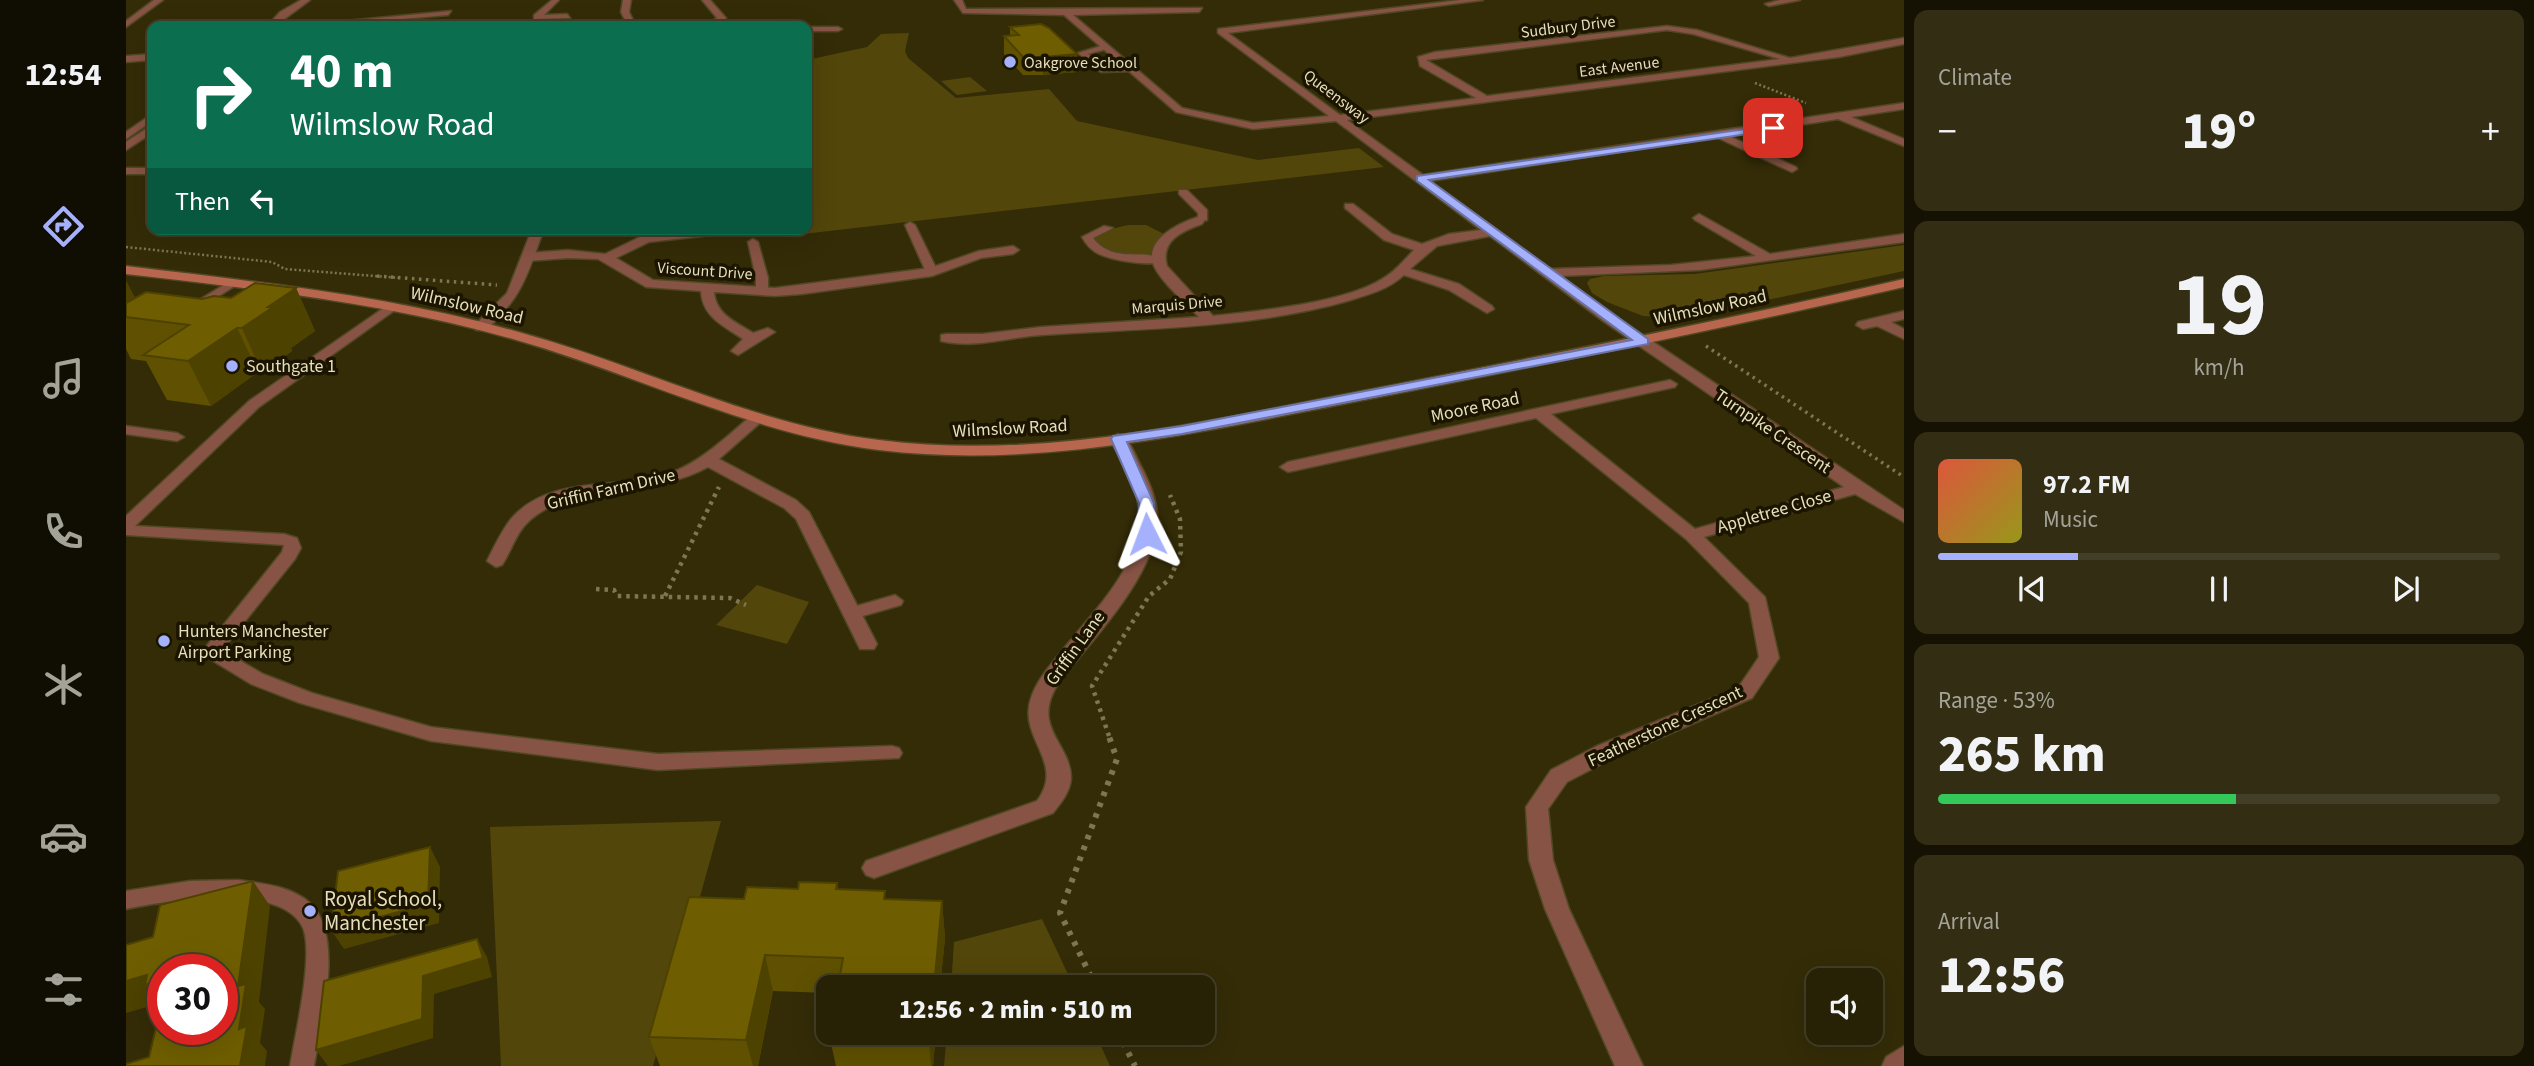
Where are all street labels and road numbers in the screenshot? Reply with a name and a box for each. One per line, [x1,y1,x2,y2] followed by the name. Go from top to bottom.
[1520,10,1617,44] street label: Sudbury Drive
[1578,51,1661,83] street label: East Avenue
[1299,65,1374,129] street label: Queensway
[657,257,753,285] street label: Viscount Drive
[408,280,526,331] street label: Wilmslow Road
[1651,283,1769,332] street label: Wilmslow Road
[1131,290,1224,320] street label: Marquis Drive
[1709,383,1836,480] street label: Turnpike Crescent
[1429,386,1522,429] street label: Moore Road
[952,413,1068,444] street label: Wilmslow Road
[544,463,678,516] street label: Griffin Farm Drive
[1714,483,1834,540] street label: Appletree Close
[1040,606,1111,691] street label: Griffin Lane
[1584,680,1747,773] street label: Featherstone Crescent

